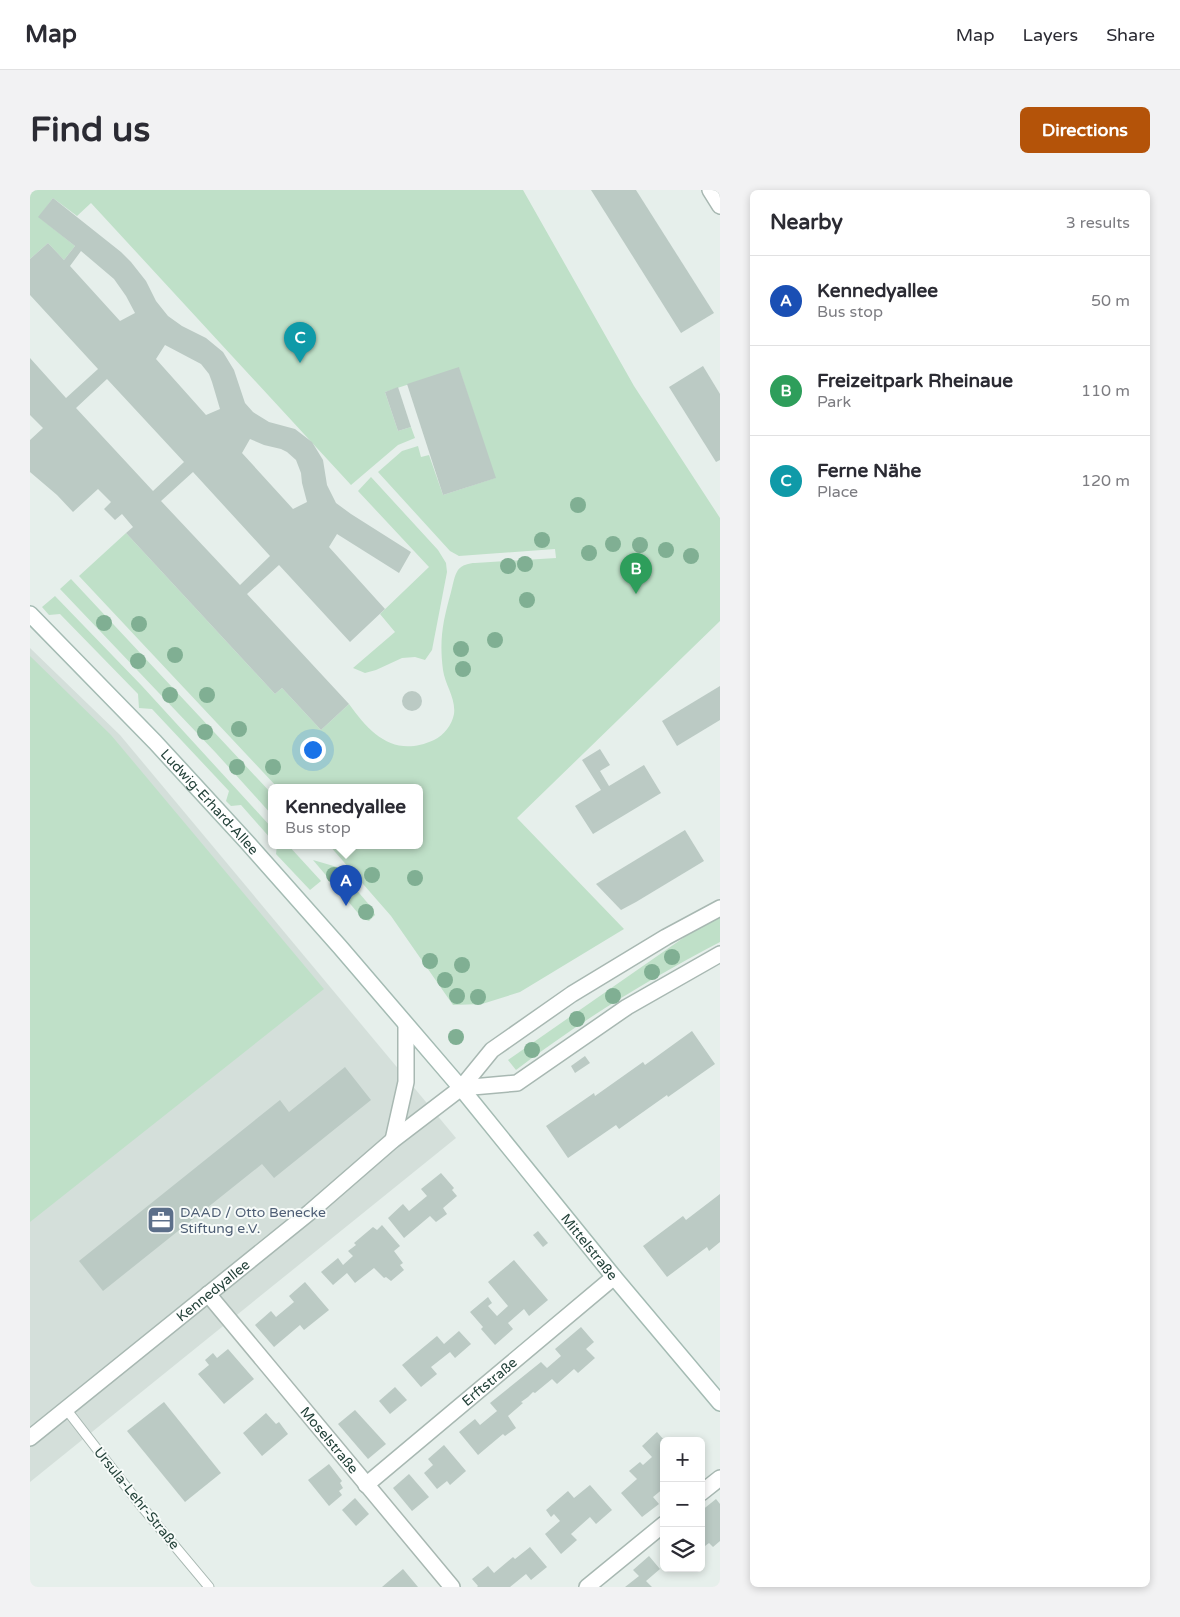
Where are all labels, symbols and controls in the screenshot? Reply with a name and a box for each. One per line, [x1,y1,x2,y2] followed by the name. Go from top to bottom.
[25,20,77,49] text: Map
[956,24,995,46] text: Map
[1023,24,1078,46] text: Layers
[1106,24,1155,46] text: Share
[1020,107,1150,153] button: Directions
[30,109,150,151] text: Find us
[770,210,843,235] text: Nearby
[1066,213,1130,233] text: 3 results
[817,280,938,302] text: Kennedyallee
[780,291,792,311] text: A
[1091,291,1130,311] text: 50 m
[817,302,883,322] text: Bus stop
[284,322,316,363] pin: C
[817,370,1013,392] text: Freizeitpark Rheinaue
[780,381,792,401] text: B
[1081,381,1130,401] text: 110 m
[817,392,851,412] text: Park
[817,460,921,482] text: Ferne Nähe
[780,471,792,491] text: C
[1081,471,1130,491] text: 120 m
[817,482,858,502] text: Place
[620,553,652,594] pin: B
[300,737,326,763] your location
[157,746,262,858] street label: Ludwig-Erhard-Allee
[268,784,423,849] popup
[285,796,406,818] text: Kennedyallee
[285,818,351,838] text: Bus stop
[330,865,362,906] pin: A
[180,1204,326,1237] place label: DAAD / Otto Benecke Stiftung e.V.
[146,1205,176,1235] office icon: DAAD / Otto Benecke Stiftung e.V.
[557,1210,621,1284] street label: Mittelstraße
[173,1256,253,1325] street label: Kennedyallee
[459,1354,521,1410] street label: Erftstraße
[297,1403,362,1477] street label: Moselstraße
[660,1437,705,1572] map controls
[660,1437,705,1482] button: +
[90,1444,183,1553] street label: Ursula-Lehr-Straße
[660,1482,705,1527] button: −
[660,1527,705,1572] button: layers

